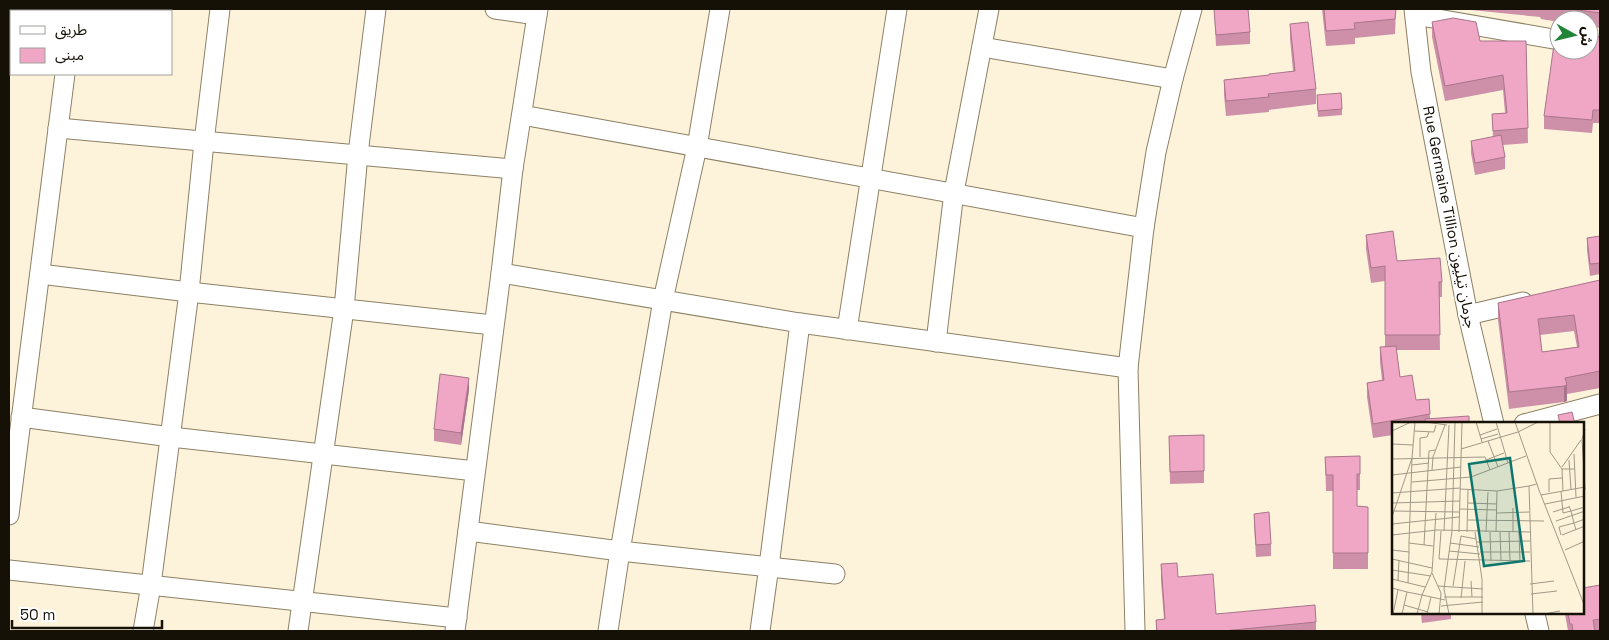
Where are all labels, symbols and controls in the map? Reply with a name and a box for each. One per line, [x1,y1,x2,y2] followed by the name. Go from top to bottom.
[10,10,172,75] legend
[1549,10,1599,60] north arrow
[55,20,87,40] text: طريق
[1577,26,1597,48] text: ش
[55,45,84,64] text: مبنى
[1419,104,1481,330] street label: Rue Germaine Tillion جرمان تيليون
[1392,422,1584,615] inset map
[12,598,162,630] scale bar
[20,605,55,624] text: 50 m

